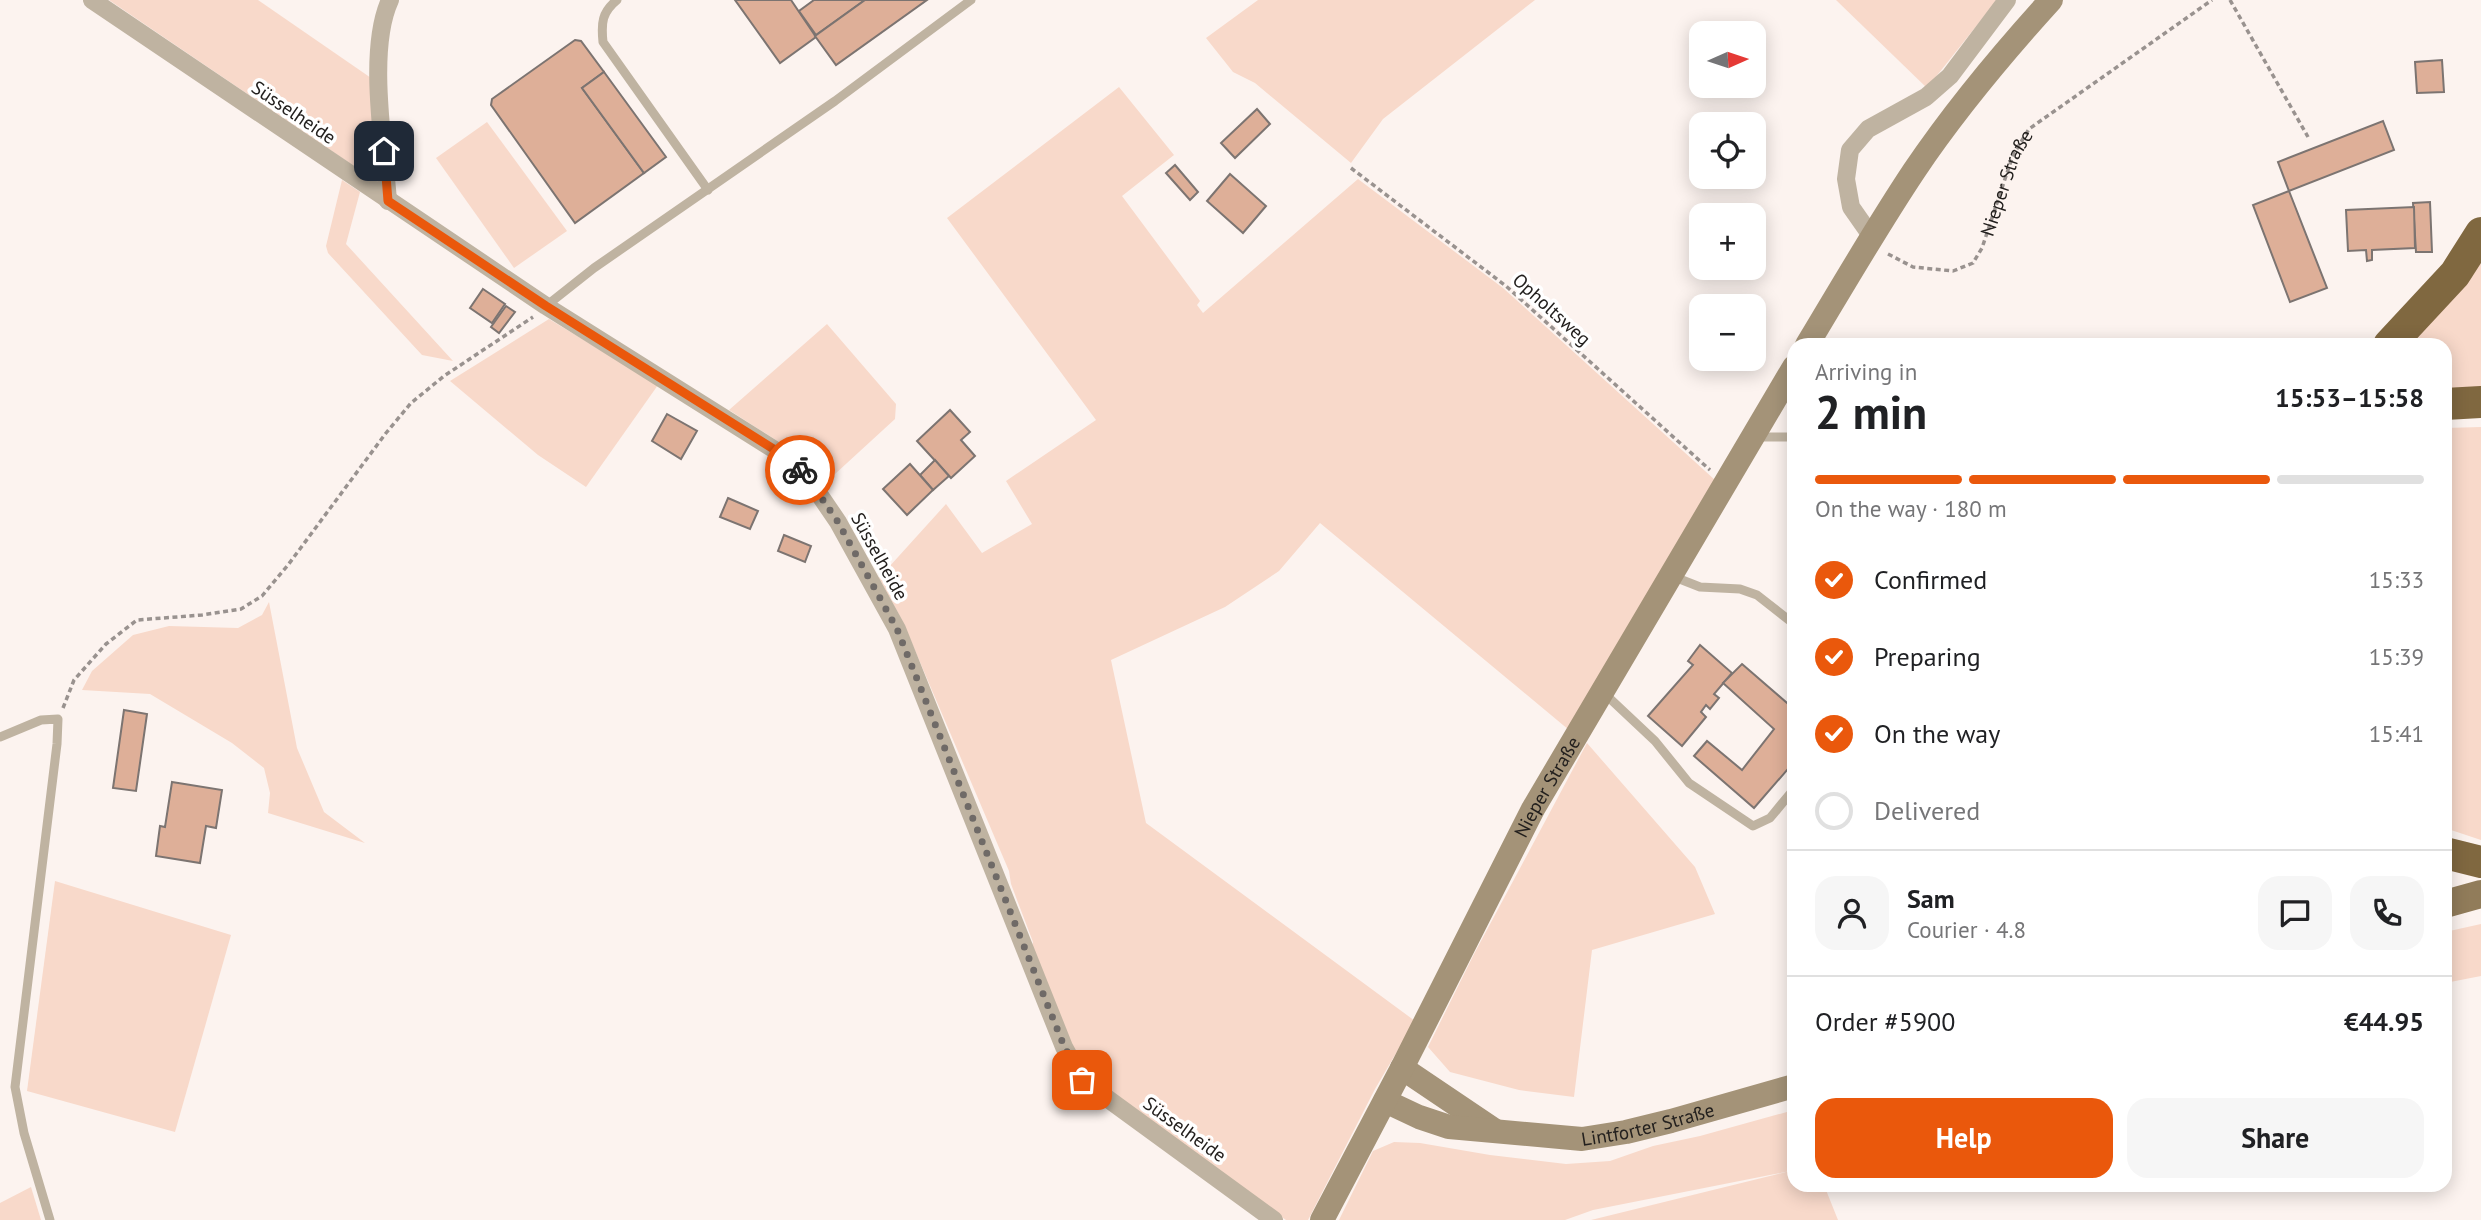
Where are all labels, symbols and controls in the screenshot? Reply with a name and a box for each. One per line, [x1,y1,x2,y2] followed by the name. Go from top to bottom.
[1689,21,1766,98] north arrow
[1689,21,1766,371] map controls
[247,75,341,149] street label: Süsselheide
[1689,112,1766,189] button: locate
[354,121,414,181] pin
[1975,125,2038,239] street label: Nieper Straße
[365,132,403,170] icon: home
[1689,203,1766,280] button: +
[1508,268,1596,350] street label: Opholtsweg
[1689,294,1766,371] button: −
[1815,357,1917,386] text: Arriving in
[2275,381,2424,414] text: 15:53–15:58
[1815,382,1927,442] text: 2 min
[765,435,835,505] courier
[781,451,819,489] icon: bike
[1815,494,2007,523] text: On the way · 180 m
[846,508,914,604] street label: Süsselheide
[1815,561,1853,599] icon: check
[1874,563,1987,596] text: Confirmed
[2369,565,2424,594] text: 15:33
[1815,638,1853,676] icon: check
[1874,640,1981,673] text: Preparing
[2369,642,2424,671] text: 15:39
[1815,715,1853,753] icon: check
[1874,717,2000,750] text: On the way
[2369,719,2424,748] text: 15:41
[1509,732,1585,841] street label: Nieper Straße
[1874,794,1980,827] text: Delivered
[1815,876,1889,950] button: person
[2258,876,2332,950] button: chat
[2350,876,2424,950] button: phone
[1907,882,1955,915] text: Sam
[1907,915,2026,944] text: Courier · 4.8
[1815,1005,1955,1038] text: Order #5900
[2344,1005,2424,1038] text: €44.95
[1052,1050,1112,1110] pin
[1063,1061,1101,1099] icon: bag
[1139,1091,1231,1167] street label: Süsselheide
[1580,1097,1717,1151] street label: Lintforter Straße
[1815,1098,2113,1178] button: Help
[2127,1098,2424,1178] button: Share

